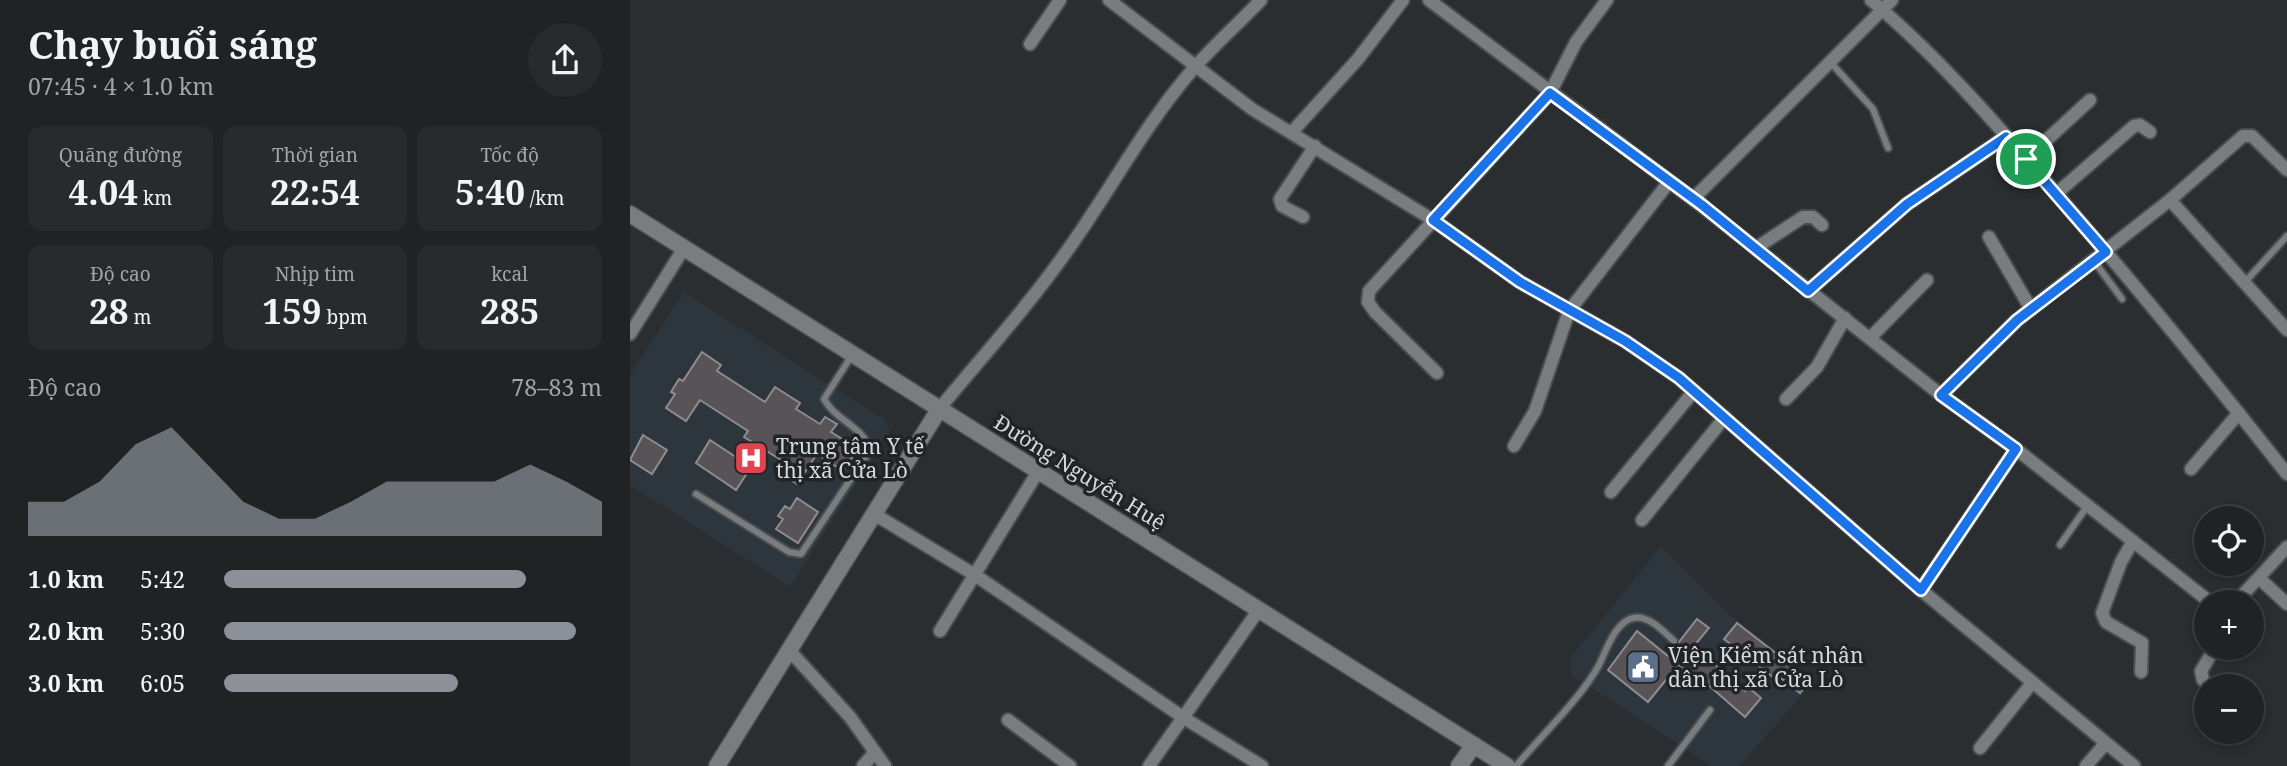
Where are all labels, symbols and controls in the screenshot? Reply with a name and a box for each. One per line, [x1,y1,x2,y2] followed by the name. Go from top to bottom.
[28,18,317,70] text: Chạy buổi sáng
[528,23,602,97] button: share
[28,70,214,102] text: 07:45 · 4 × 1.0 km
[1996,129,2056,189] pin
[2007,140,2045,178] icon: arrive
[59,142,182,168] text: Quãng đường
[272,142,358,168] text: Thời gian
[480,142,539,168] text: Tốc độ
[69,168,138,215] text: 4.04
[270,168,360,215] text: 22:54
[455,168,525,215] text: 5:40
[138,185,172,211] text: km
[525,185,564,211] text: /km
[90,261,151,287] text: Độ cao
[275,261,355,287] text: Nhịp tim
[491,261,528,287] text: kcal
[89,287,129,334] text: 28
[262,287,322,334] text: 159
[480,287,539,334] text: 285
[129,304,152,330] text: m
[322,304,368,330] text: bpm
[28,371,102,403] text: Độ cao
[511,371,602,403] text: 78–83 m
[989,408,1171,536] street label: Đường Nguyễn Huệ
[776,432,925,484] place label: Trung tâm Y tế thị xã Cửa Lò
[732,439,770,477] hospital icon: Trung tâm Y tế thị xã Cửa Lò
[2194,506,2264,744] map controls
[2194,506,2264,576] button: locate
[28,563,104,595] text: 1.0 km
[140,563,185,595] text: 5:42
[2194,590,2264,660] button: +
[28,615,104,647] text: 2.0 km
[140,615,185,647] text: 5:30
[1668,641,1864,693] place label: Viện Kiểm sát nhân dân thị xã Cửa Lò
[1624,648,1662,686] public building icon: Viện Kiểm sát nhân dân thị xã Cửa Lò
[28,667,104,699] text: 3.0 km
[140,667,185,699] text: 6:05
[2194,674,2264,744] button: −

